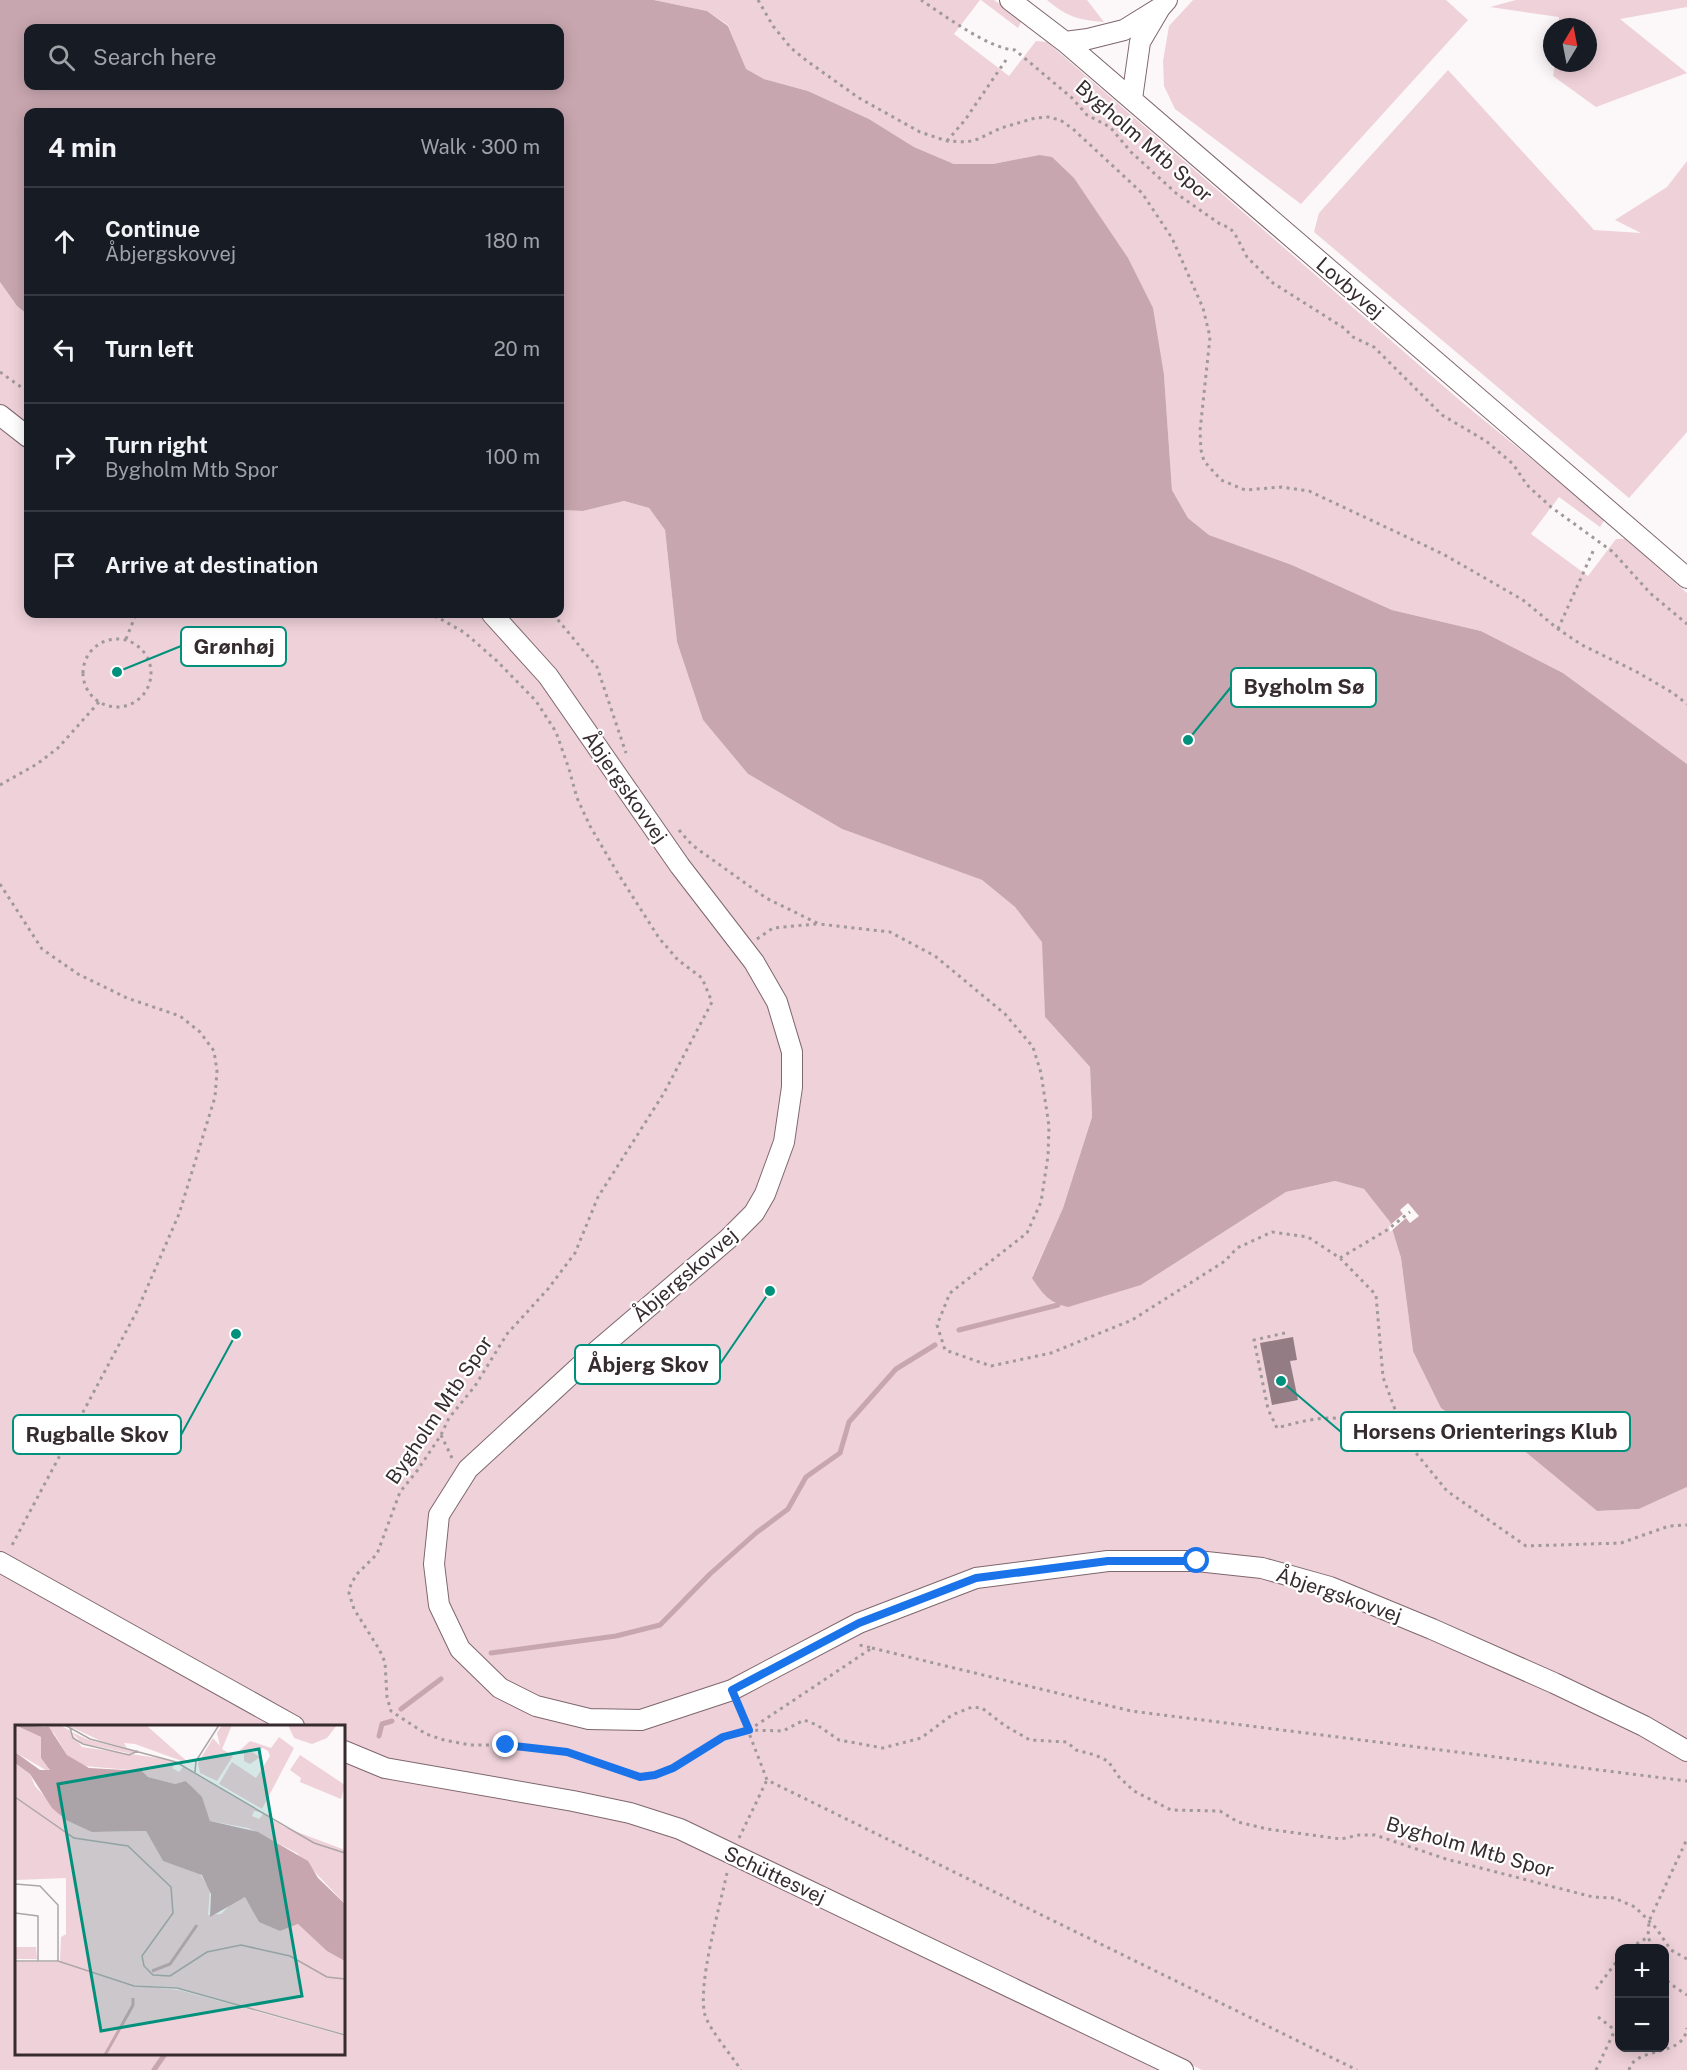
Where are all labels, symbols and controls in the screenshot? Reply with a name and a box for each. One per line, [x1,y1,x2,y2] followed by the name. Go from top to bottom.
[1543,18,1597,72] north arrow
[24,24,564,90] search box
[45,41,78,74] icon: search
[93,44,217,70] text: Search here
[1071,75,1218,207] street label: Bygholm Mtb Spor
[48,132,117,163] text: 4 min
[420,135,540,159] text: Walk · 300 m
[105,216,200,242] text: Continue
[48,225,81,258] icon: ahead
[485,229,540,253] text: 180 m
[105,242,236,266] text: Åbjergskovvej
[1311,252,1389,324] street label: Lovbyvej
[48,333,81,366] icon: left
[105,336,194,362] text: Turn left
[494,337,540,361] text: 20 m
[105,432,208,458] text: Turn right
[48,441,81,474] icon: right
[485,445,540,469] text: 100 m
[105,458,279,482] text: Bygholm Mtb Spor
[48,549,81,582] icon: arrive
[105,552,318,578] text: Arrive at destination
[181,627,286,666] callout: Grønhøj
[193,634,275,659] text: Grønhøj
[1231,668,1376,707] callout: Bygholm Sø
[1243,674,1365,699] text: Bygholm Sø
[578,725,674,848] street label: Åbjergskovvej
[626,1221,742,1327] street label: Åbjergskovvej
[381,1331,498,1489] street label: Bygholm Mtb Spor
[575,1345,720,1384] callout: Åbjerg Skov
[587,1350,709,1377] text: Åbjerg Skov
[1341,1412,1630,1451] callout: Horsens Orienterings Klub
[13,1415,181,1454] callout: Rugballe Skov
[1353,1419,1617,1444] text: Horsens Orienterings Klub
[25,1422,169,1447] text: Rugballe Skov
[1183,1547,1209,1573] route start
[1273,1560,1406,1628] street label: Åbjergskovvej
[15,1725,345,2055] inset map
[492,1731,518,1757] route end
[1383,1812,1557,1883] street label: Bygholm Mtb Spor
[720,1841,830,1909] street label: Schüttesvej
[1615,1944,1669,2052] map controls
[1615,1944,1669,1998] button: +
[1615,1998,1669,2052] button: −

